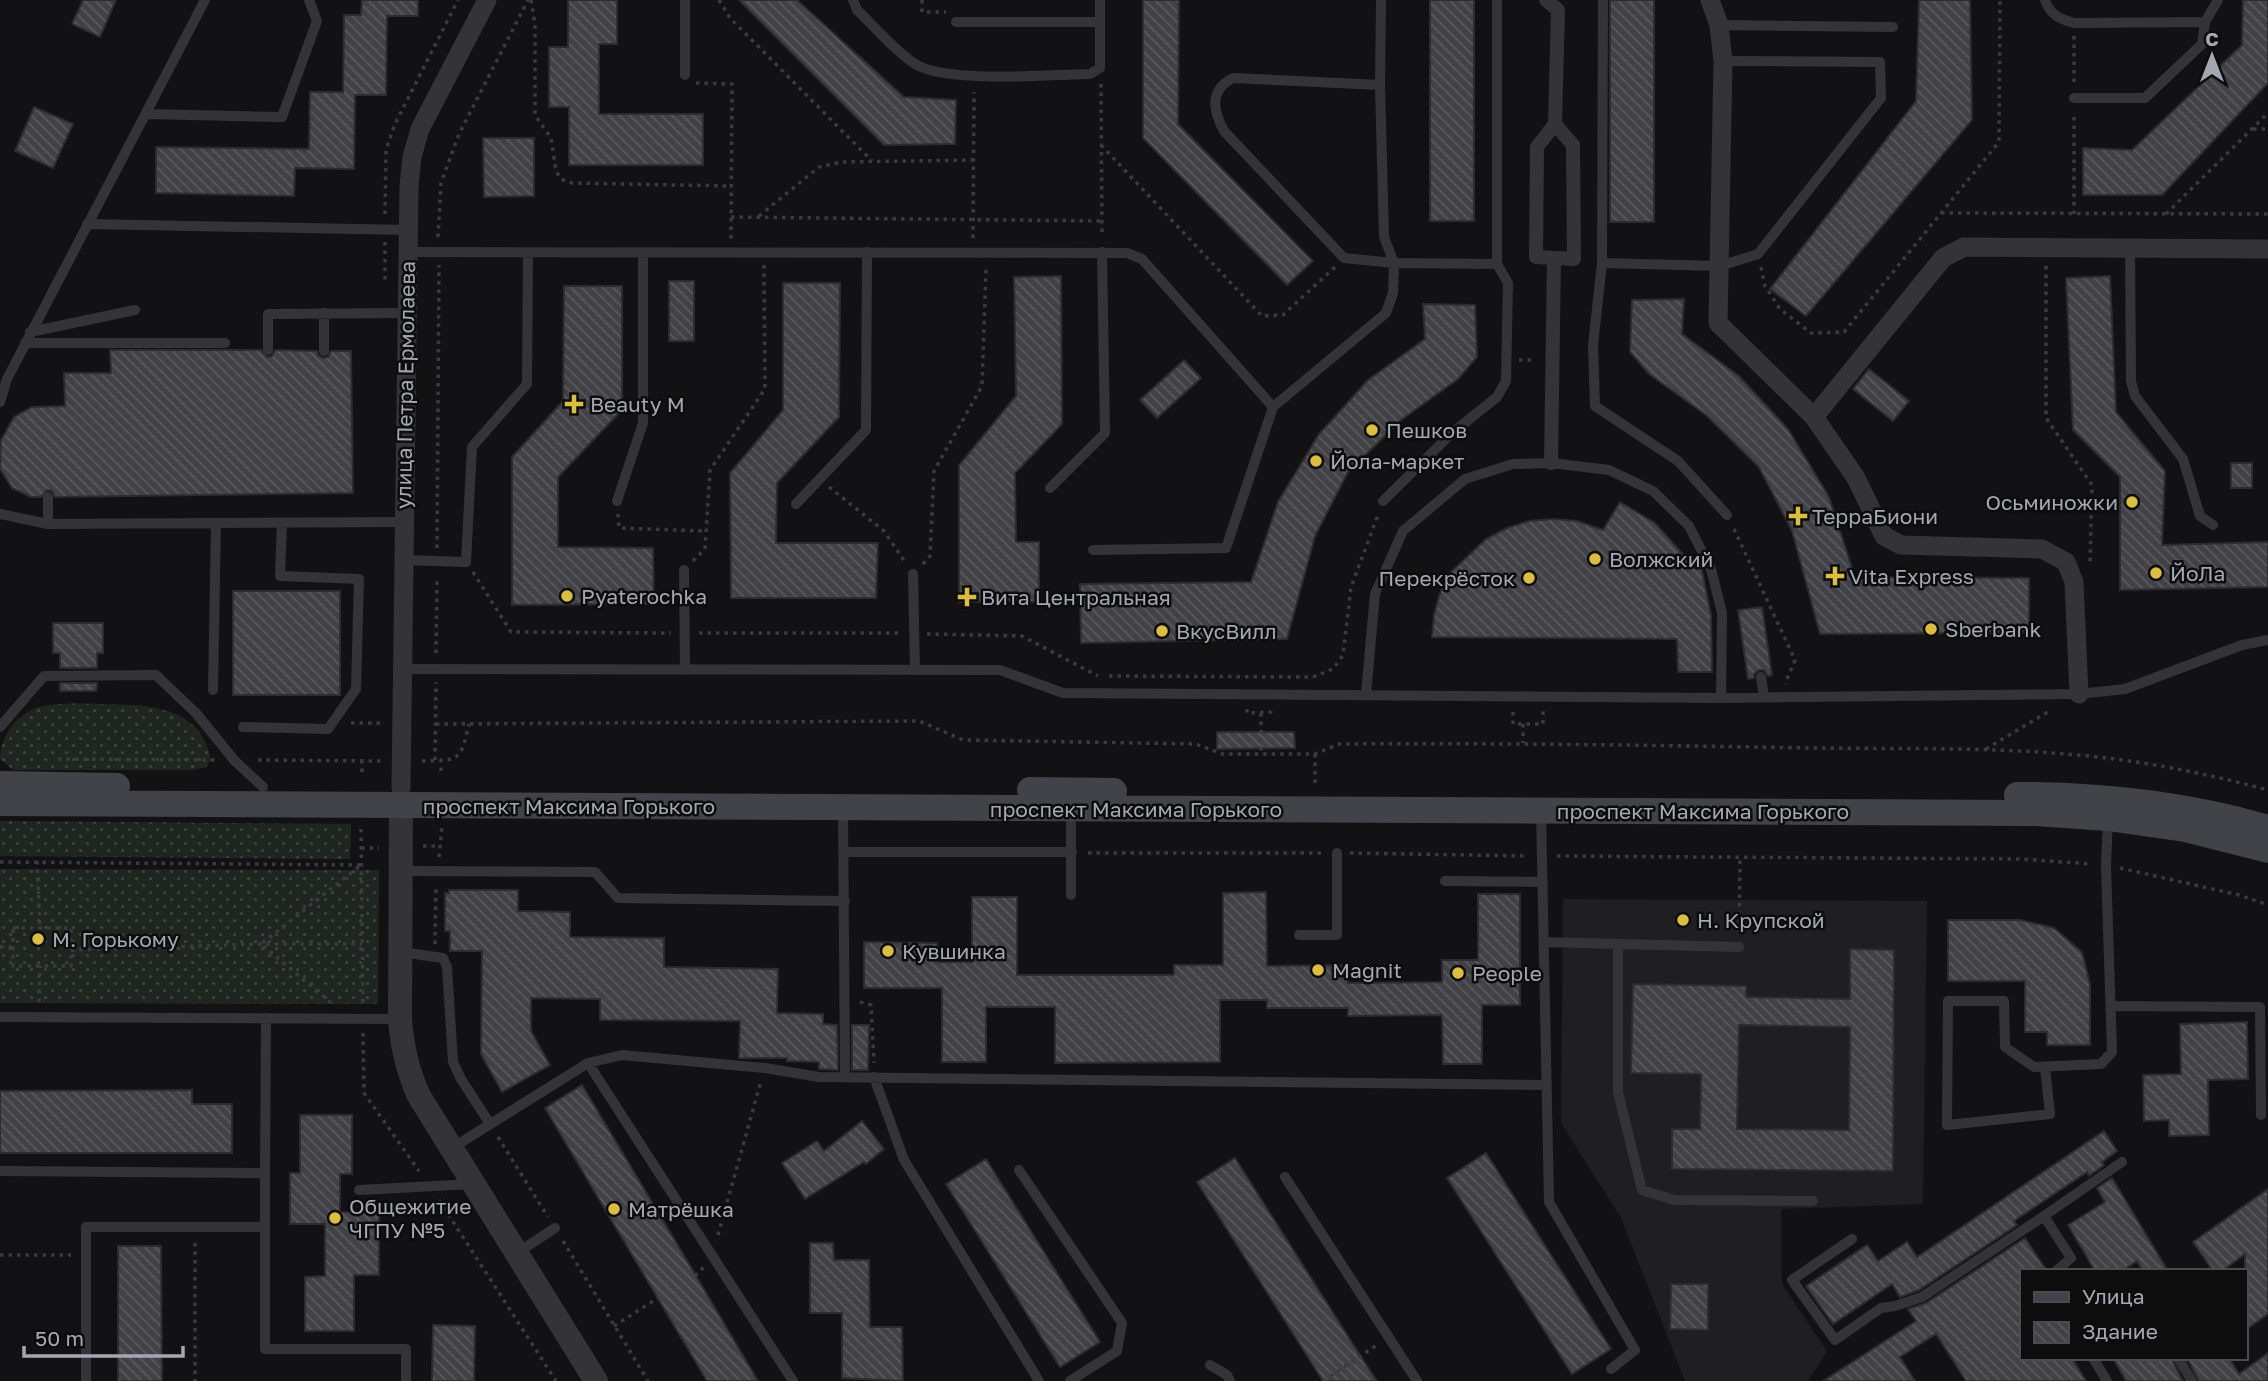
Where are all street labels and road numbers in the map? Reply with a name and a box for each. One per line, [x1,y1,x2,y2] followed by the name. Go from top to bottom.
[390,261,420,509] street label: улица Петра Ермолаева
[423,793,715,819] street label: проспект Максима Горького
[990,796,1282,822] street label: проспект Максима Горького
[1557,798,1849,824] street label: проспект Максима Горького

